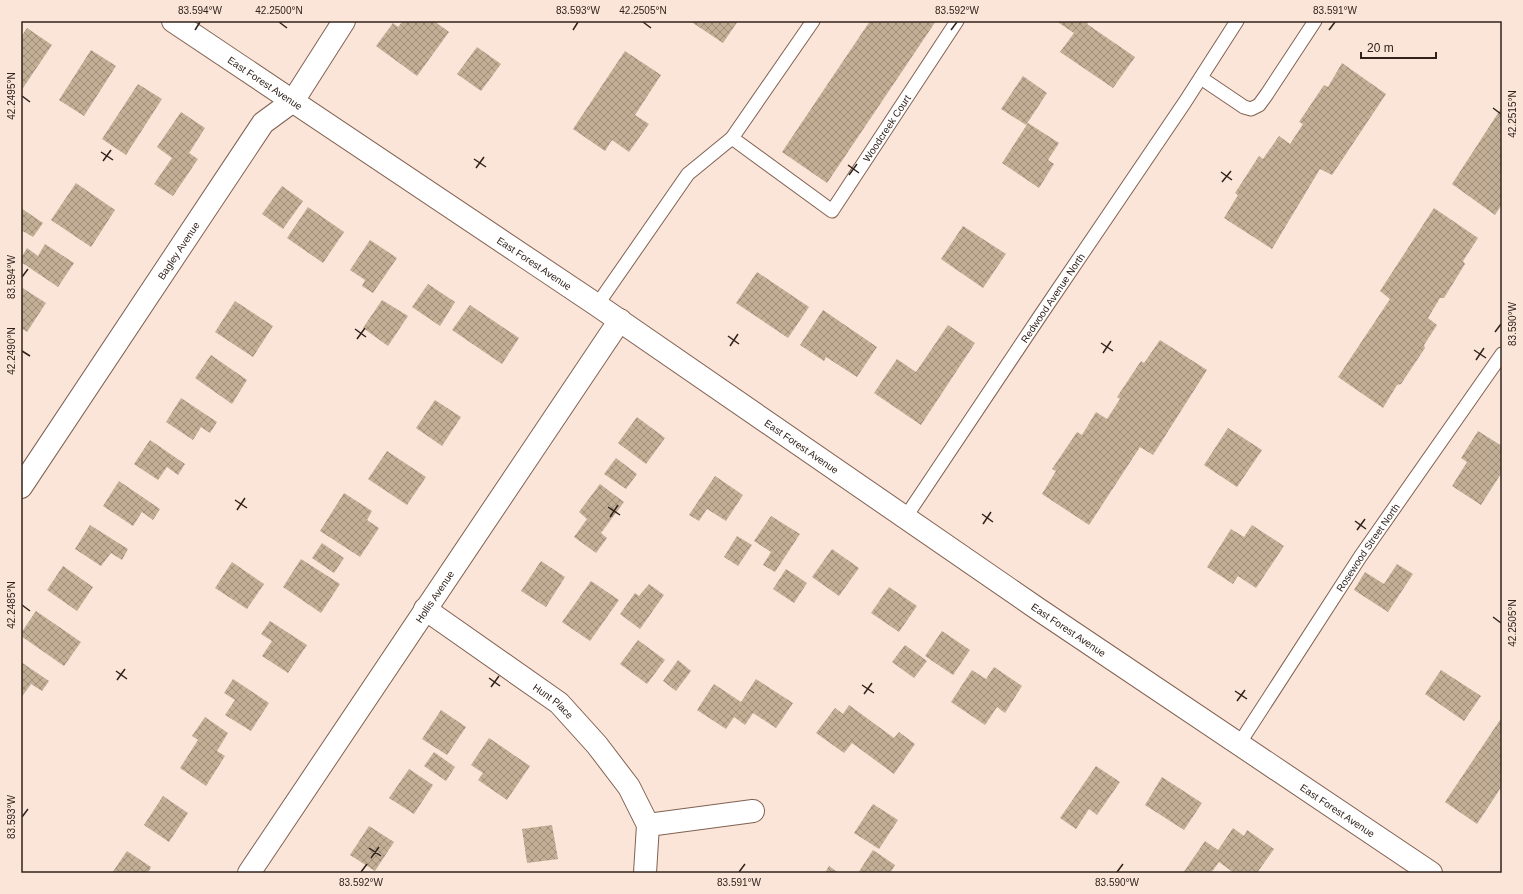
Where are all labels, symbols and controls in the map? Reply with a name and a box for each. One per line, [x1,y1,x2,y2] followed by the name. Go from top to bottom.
[178,5,223,16] text: 83.594°W
[255,5,303,16] text: 42.2500°N
[556,5,601,16] text: 83.593°W
[619,5,667,16] text: 42.2505°N
[935,5,980,16] text: 83.592°W
[1313,5,1358,16] text: 83.591°W
[1361,34,1436,60] scale bar
[1367,41,1394,55] text: 20 m
[226,54,305,112] street label: East Forest Avenue
[6,72,17,120] text: 42.2495°N
[1507,90,1518,138] text: 42.2515°N
[861,93,913,164] street label: Woodcreek Court
[156,220,202,282] street label: Bagley Avenue
[495,235,574,293] street label: East Forest Avenue
[1019,251,1087,345] street label: Redwood Avenue North
[6,254,17,299] text: 83.594°W
[1507,301,1518,346] text: 83.590°W
[6,327,17,375] text: 42.2490°N
[762,417,841,476] street label: East Forest Avenue
[1334,501,1402,594] street label: Rosewood Street North
[414,568,457,625] street label: Hollis Avenue
[6,581,17,629] text: 42.2485°N
[1507,599,1518,647] text: 42.2505°N
[1029,601,1108,659] street label: East Forest Avenue
[531,682,576,721] street label: Hunt Place
[1298,782,1377,840] street label: East Forest Avenue
[6,794,17,839] text: 83.593°W
[339,877,384,888] text: 83.592°W
[717,877,762,888] text: 83.591°W
[1095,877,1140,888] text: 83.590°W

